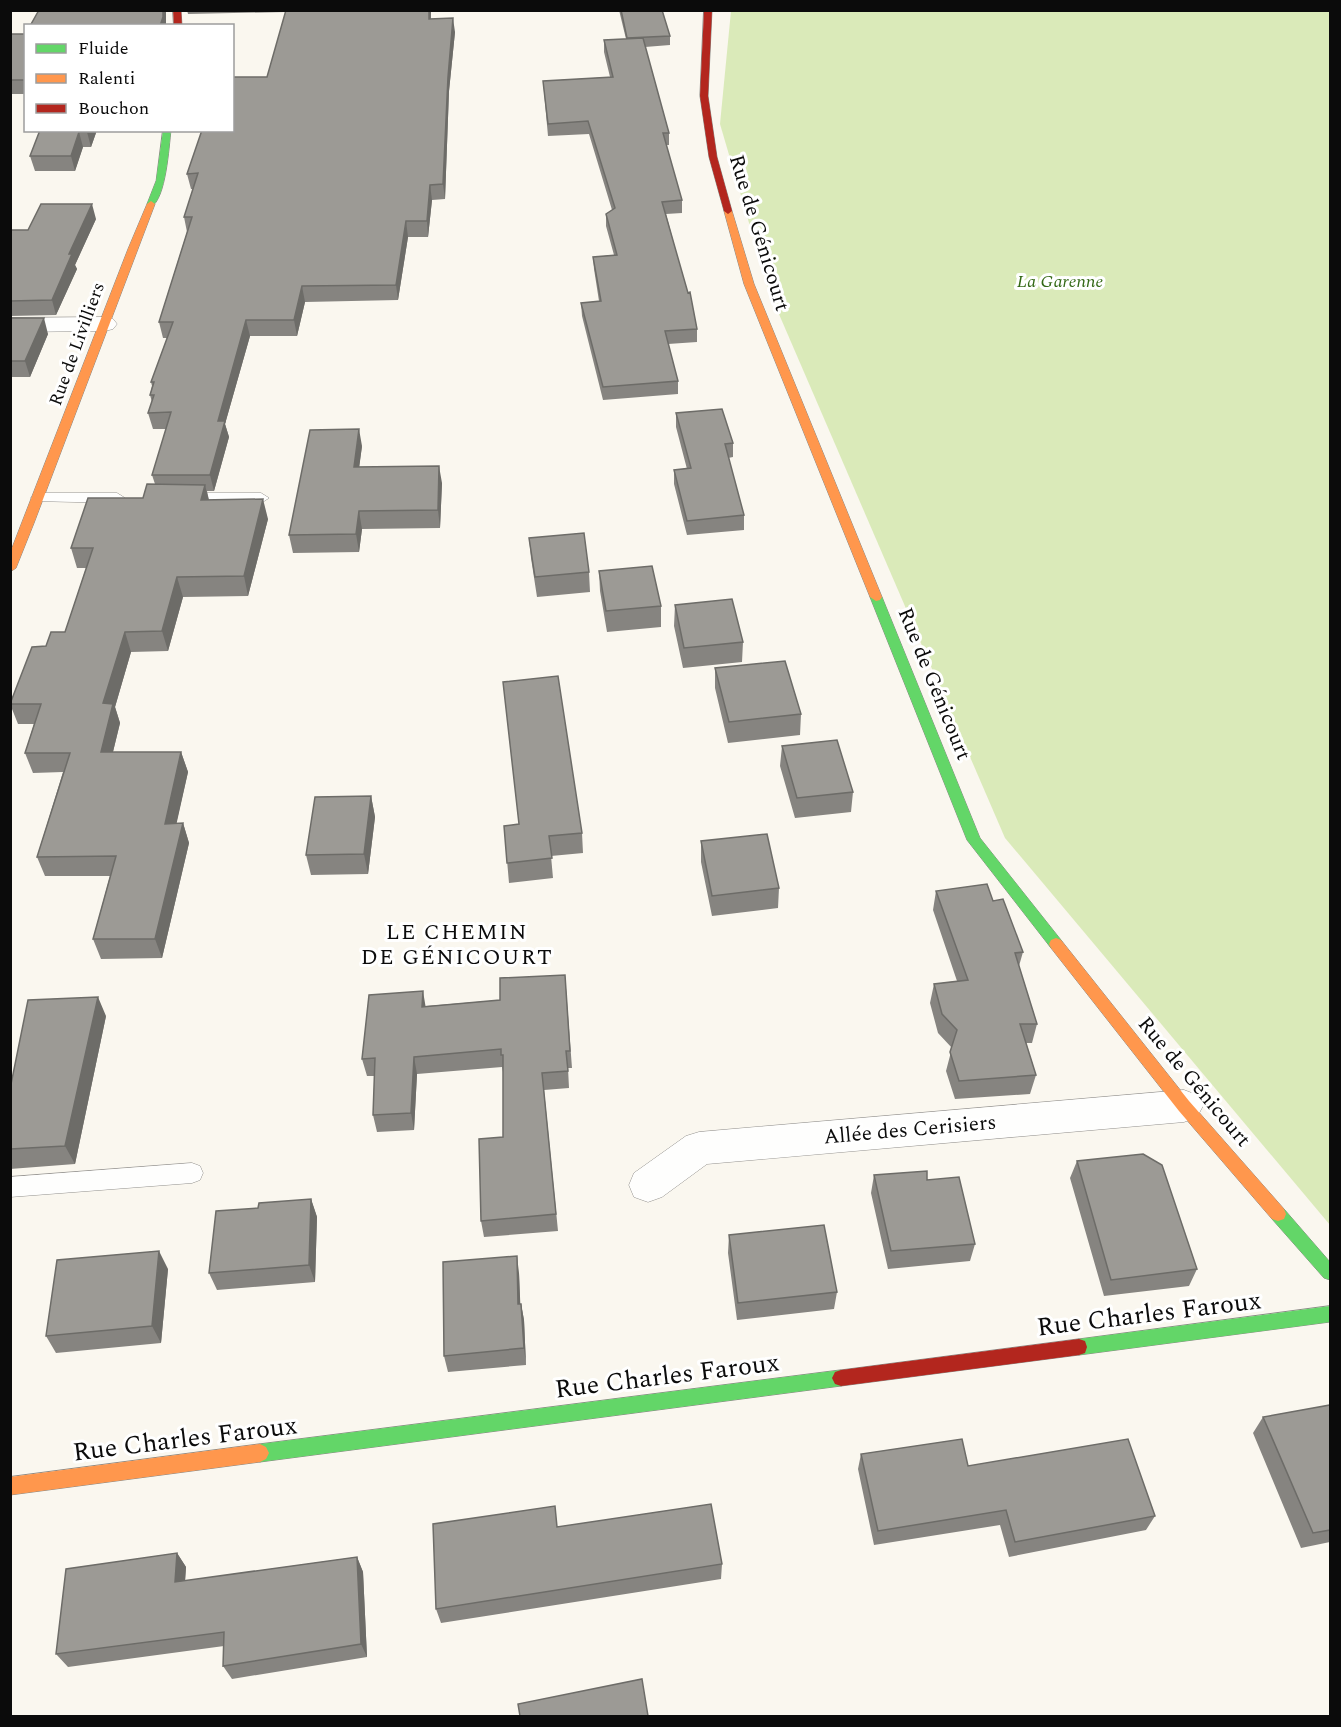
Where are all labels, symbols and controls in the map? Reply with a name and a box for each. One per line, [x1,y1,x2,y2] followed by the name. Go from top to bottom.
[24,24,234,132] legend
[78,35,129,62] text: Fluide
[78,65,135,92] text: Ralenti
[78,95,149,122] text: Bouchon
[720,151,798,315] street label: Rue de Génicourt
[1017,268,1103,295] park label: La Garenne
[42,278,112,410] street label: Rue de Livilliers
[889,603,979,765] street label: Rue de Génicourt
[361,916,553,974] district label: LE CHEMIN DE GÉNICOURT
[1130,1010,1258,1154] street label: Rue de Génicourt
[822,1107,998,1153] street label: Allée des Cerisiers
[1035,1280,1264,1348] street label: Rue Charles Faroux
[553,1342,782,1410] street label: Rue Charles Faroux
[71,1405,300,1473] street label: Rue Charles Faroux

